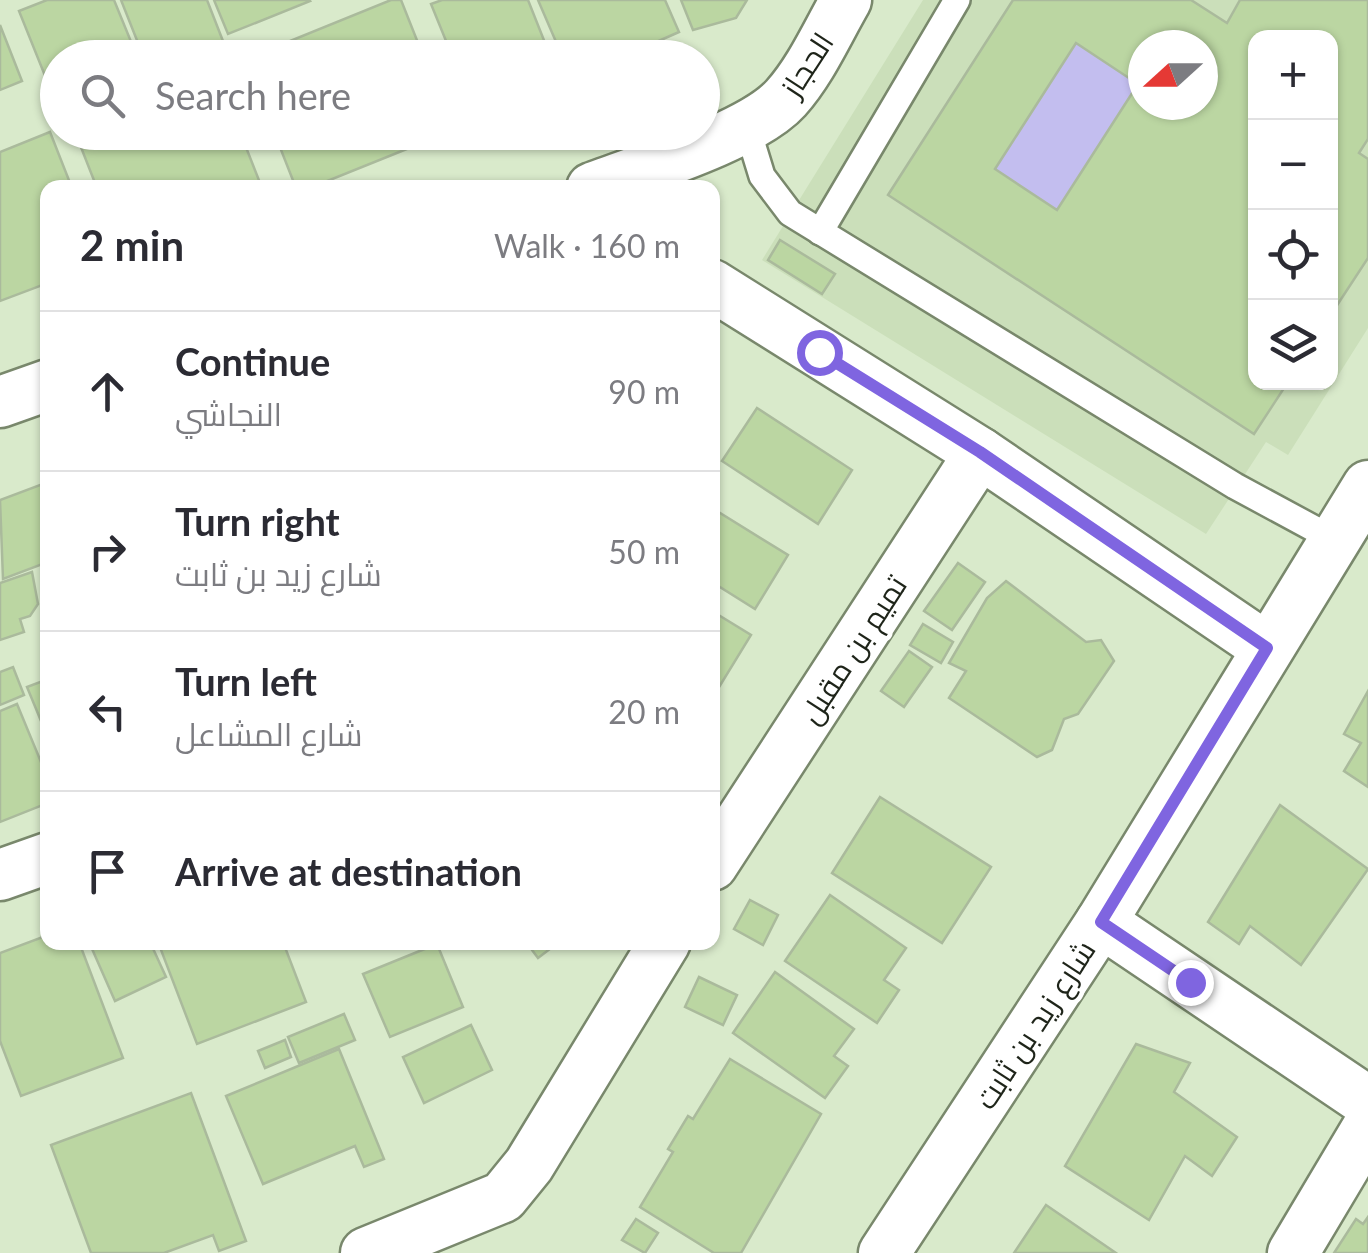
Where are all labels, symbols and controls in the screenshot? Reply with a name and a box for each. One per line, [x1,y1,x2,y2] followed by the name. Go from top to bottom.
[771,25,841,105] street label: الحجاز
[1128,30,1218,120] north arrow
[1248,30,1338,390] map controls
[1248,30,1338,120] button: +
[40,40,720,150] search box
[75,68,130,123] icon: search
[155,72,351,118] text: Search here
[1248,120,1338,210] button: −
[1248,210,1338,300] button: locate
[80,220,184,270] text: 2 min
[494,226,680,265] text: Walk · 160 m
[1248,300,1338,390] button: layers
[797,330,843,376] route start
[175,338,330,384] text: Continue
[80,364,135,419] icon: ahead
[608,372,680,411] text: 90 m
[175,394,282,433] text: النجاشي
[175,498,340,544] text: Turn right
[80,524,135,579] icon: right
[608,532,680,571] text: 50 m
[175,554,382,593] text: شارع زيد بن ثابت
[791,568,917,732] street label: تميم بن مقبل
[175,658,317,704] text: Turn left
[80,684,135,739] icon: left
[608,692,680,731] text: 20 m
[175,714,362,753] text: شارع المشاعل
[80,844,135,899] icon: arrive
[175,848,522,894] text: Arrive at destination
[966,933,1105,1117] street label: شارع زيد بن ثابت
[1168,960,1214,1006] route end

